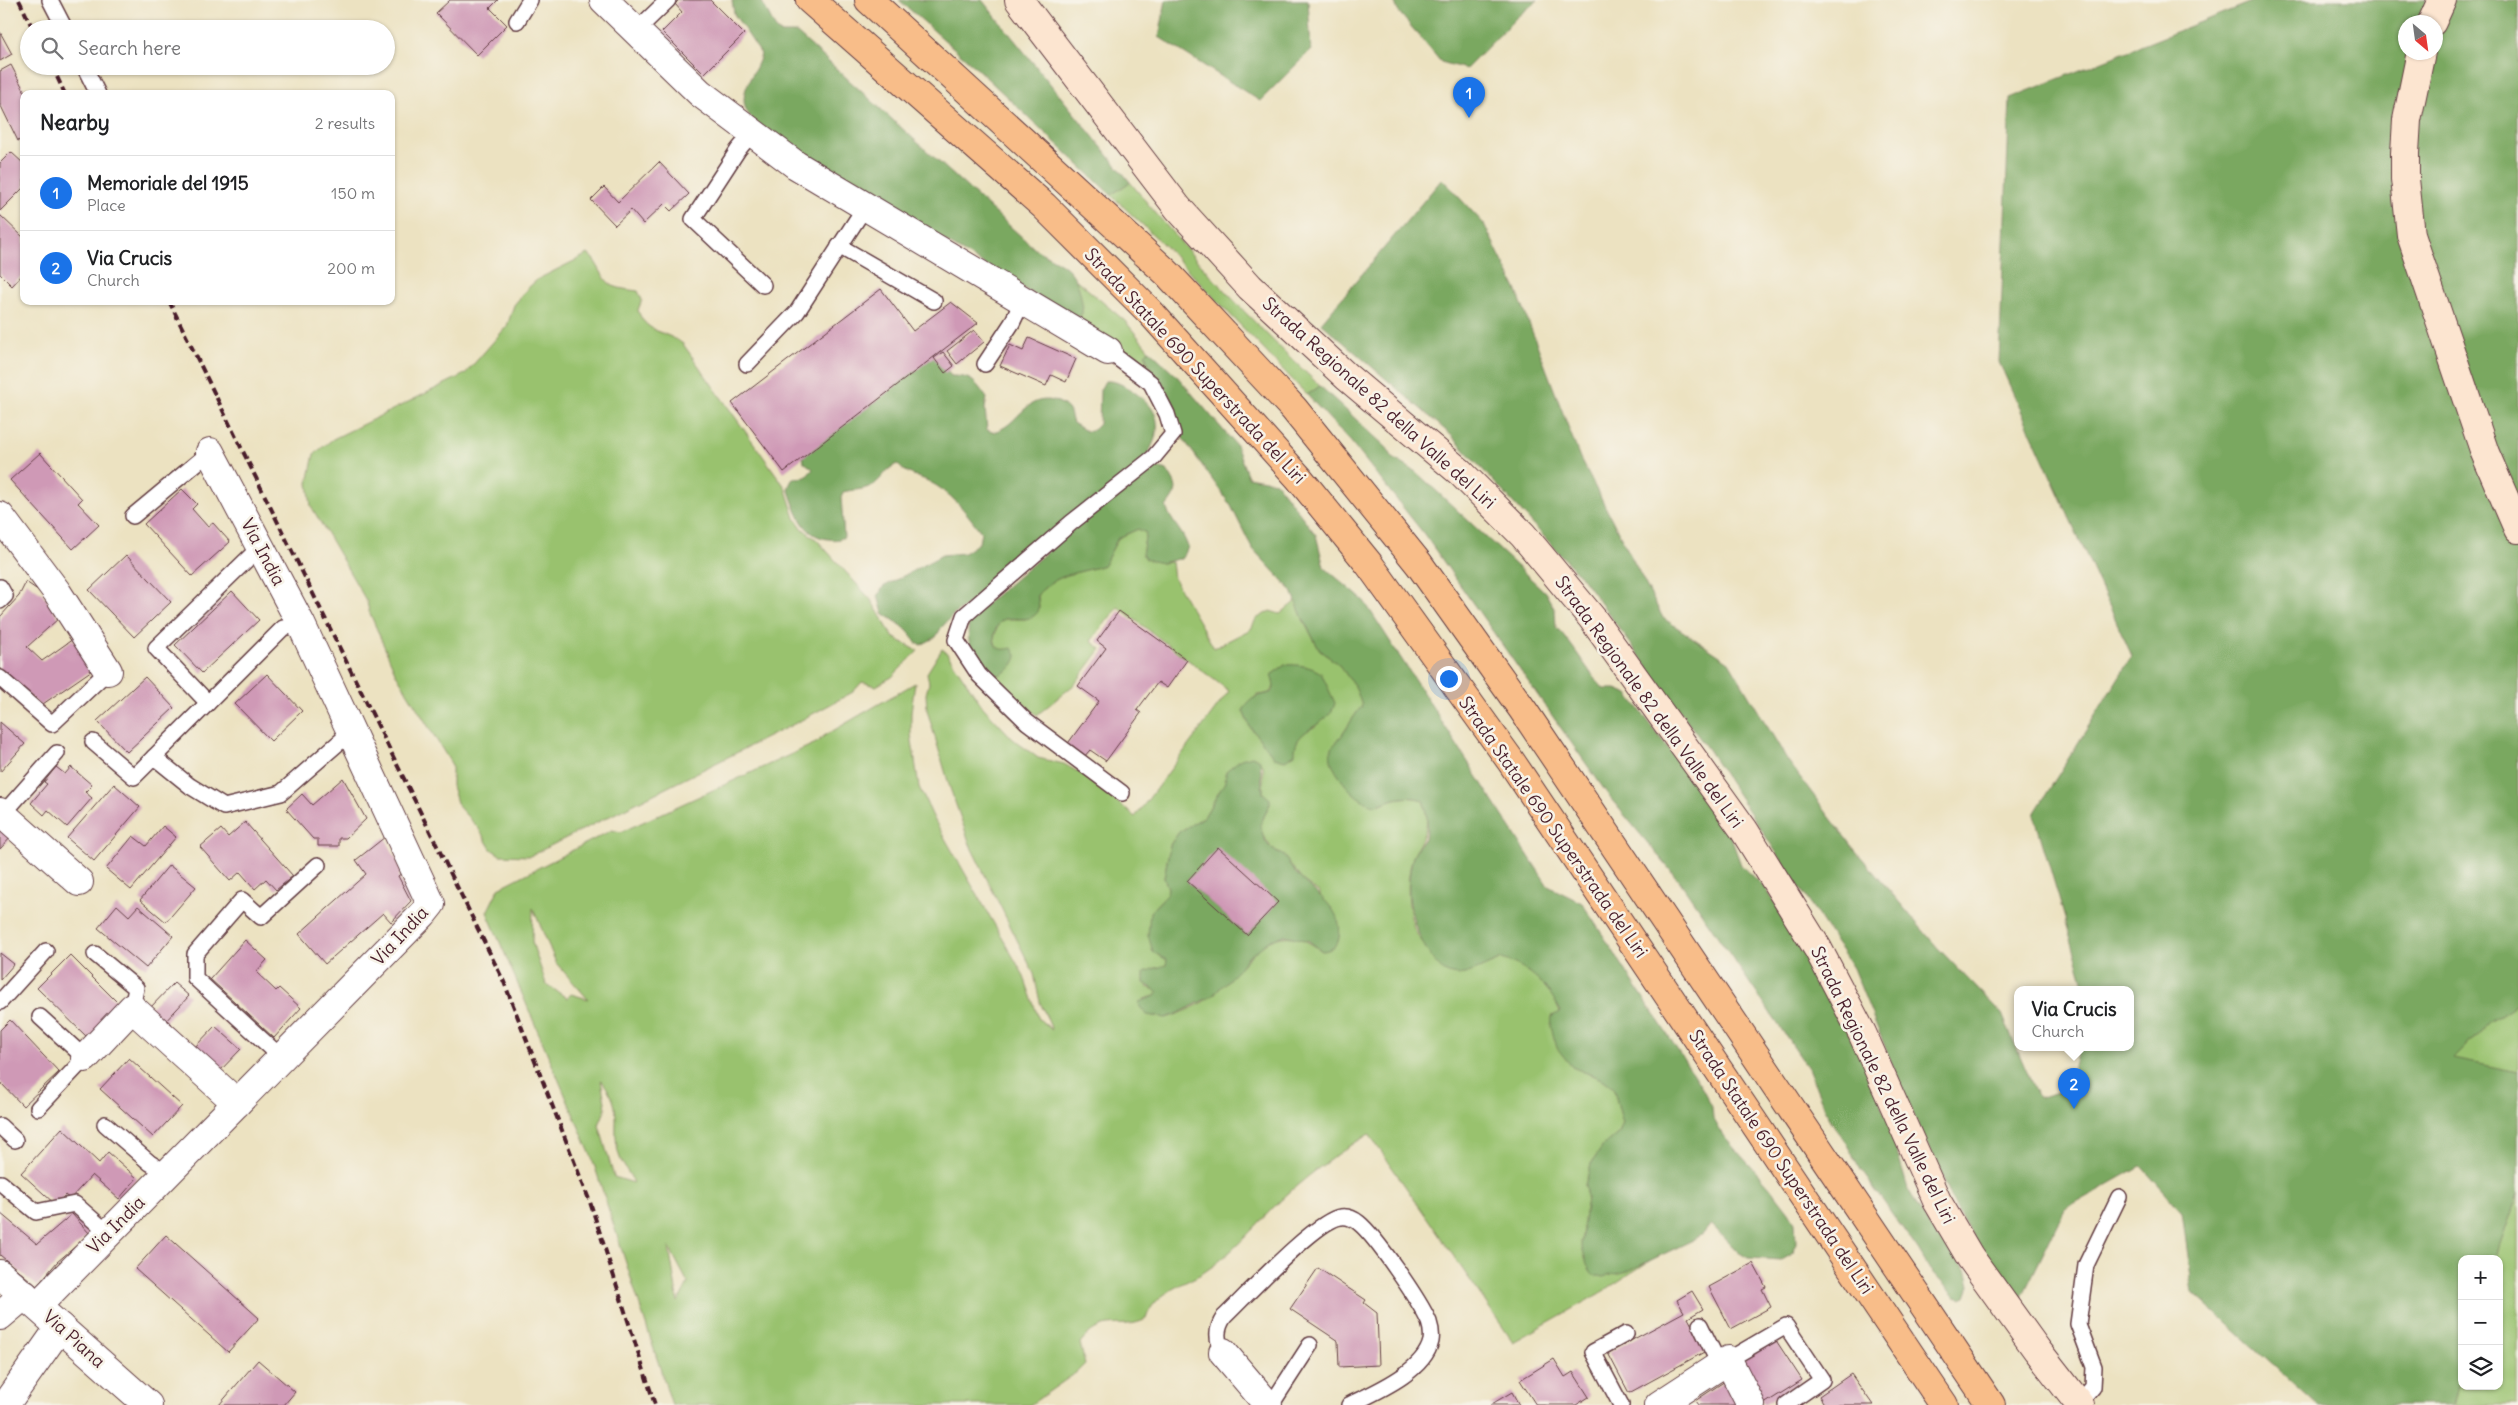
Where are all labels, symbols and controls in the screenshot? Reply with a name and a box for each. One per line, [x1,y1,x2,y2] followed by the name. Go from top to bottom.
[2398,15,2443,60] north arrow
[20,20,395,75] search box
[38,34,66,62] icon: search
[78,36,181,60] text: Search here
[1453,77,1485,118] pin: 1
[40,109,110,136] text: Nearby
[315,113,375,133] text: 2 results
[87,171,249,195] text: Memoriale del 1915
[53,183,59,203] text: 1
[331,183,375,203] text: 150 m
[87,195,126,215] text: Place
[1080,243,1311,488] street label: Strada Statale 690 Superstrada del Liri
[87,246,172,270] text: Via Crucis
[52,258,60,278] text: 2
[327,258,375,278] text: 200 m
[87,270,140,290] text: Church
[1258,292,1501,513] street label: Strada Regionale 82 della Valle del Liri
[236,514,291,589] street label: Via India
[1550,571,1749,832] street label: Strada Regionale 82 della Valle del Liri
[1436,666,1462,692] your location
[1454,692,1653,962] street label: Strada Statale 690 Superstrada del Liri
[366,901,433,970] street label: Via India
[1806,942,1961,1227] street label: Strada Regionale 82 della Valle del Liri
[2014,986,2134,1051] popup
[2031,997,2117,1021] text: Via Crucis
[2031,1021,2084,1041] text: Church
[1684,1025,1879,1298] street label: Strada Statale 690 Superstrada del Liri
[2058,1068,2090,1109] pin: 2
[82,1191,150,1259] street label: Via India
[2458,1255,2503,1390] map controls
[2458,1255,2503,1300] button: +
[2458,1300,2503,1345] button: −
[39,1305,110,1372] street label: Via Piana
[2458,1345,2503,1390] button: layers

